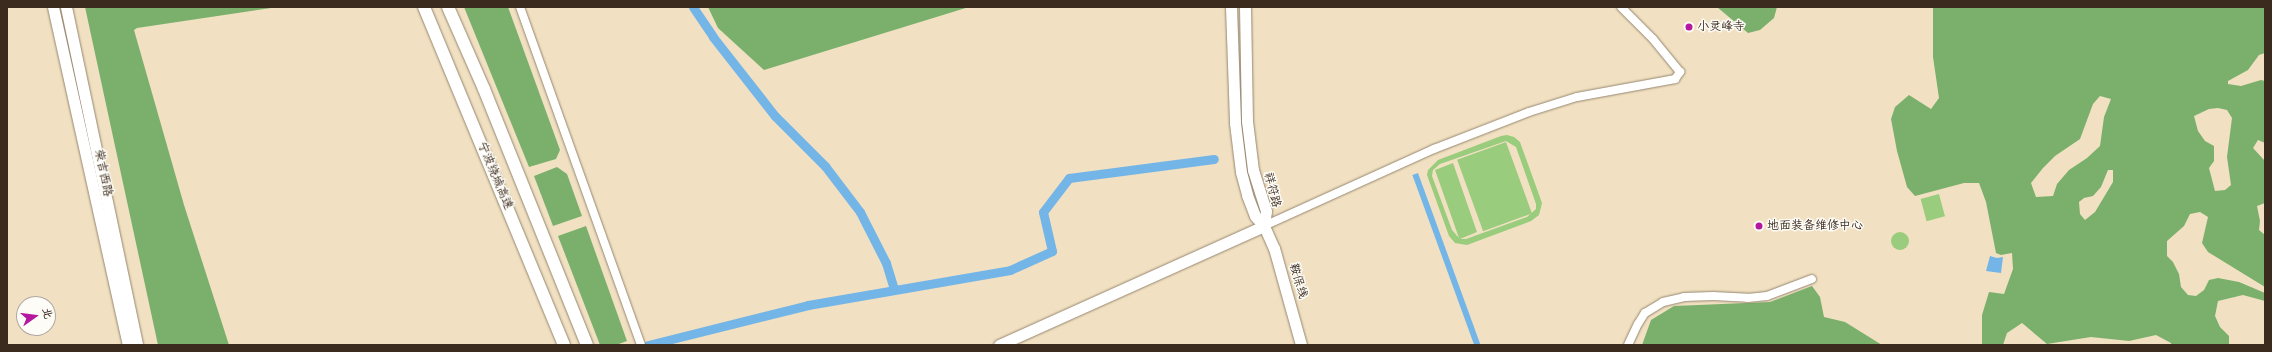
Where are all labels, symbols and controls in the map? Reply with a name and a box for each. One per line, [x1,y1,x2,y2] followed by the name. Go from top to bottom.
[1697,20,1745,34] place label: 小灵峰寺
[1684,22,1694,32] marker: 小灵峰寺
[474,140,516,212] street label: 宁波绕城高速
[91,148,115,198] street label: 荣吉西路
[1261,171,1283,209] street label: 祥符路
[1767,219,1863,233] place label: 地面装备维修中心
[1754,221,1764,231] marker: 地面装备维修中心
[1286,262,1310,300] street label: 鞍保线
[16,296,56,336] north arrow
[40,306,55,320] text: 北

